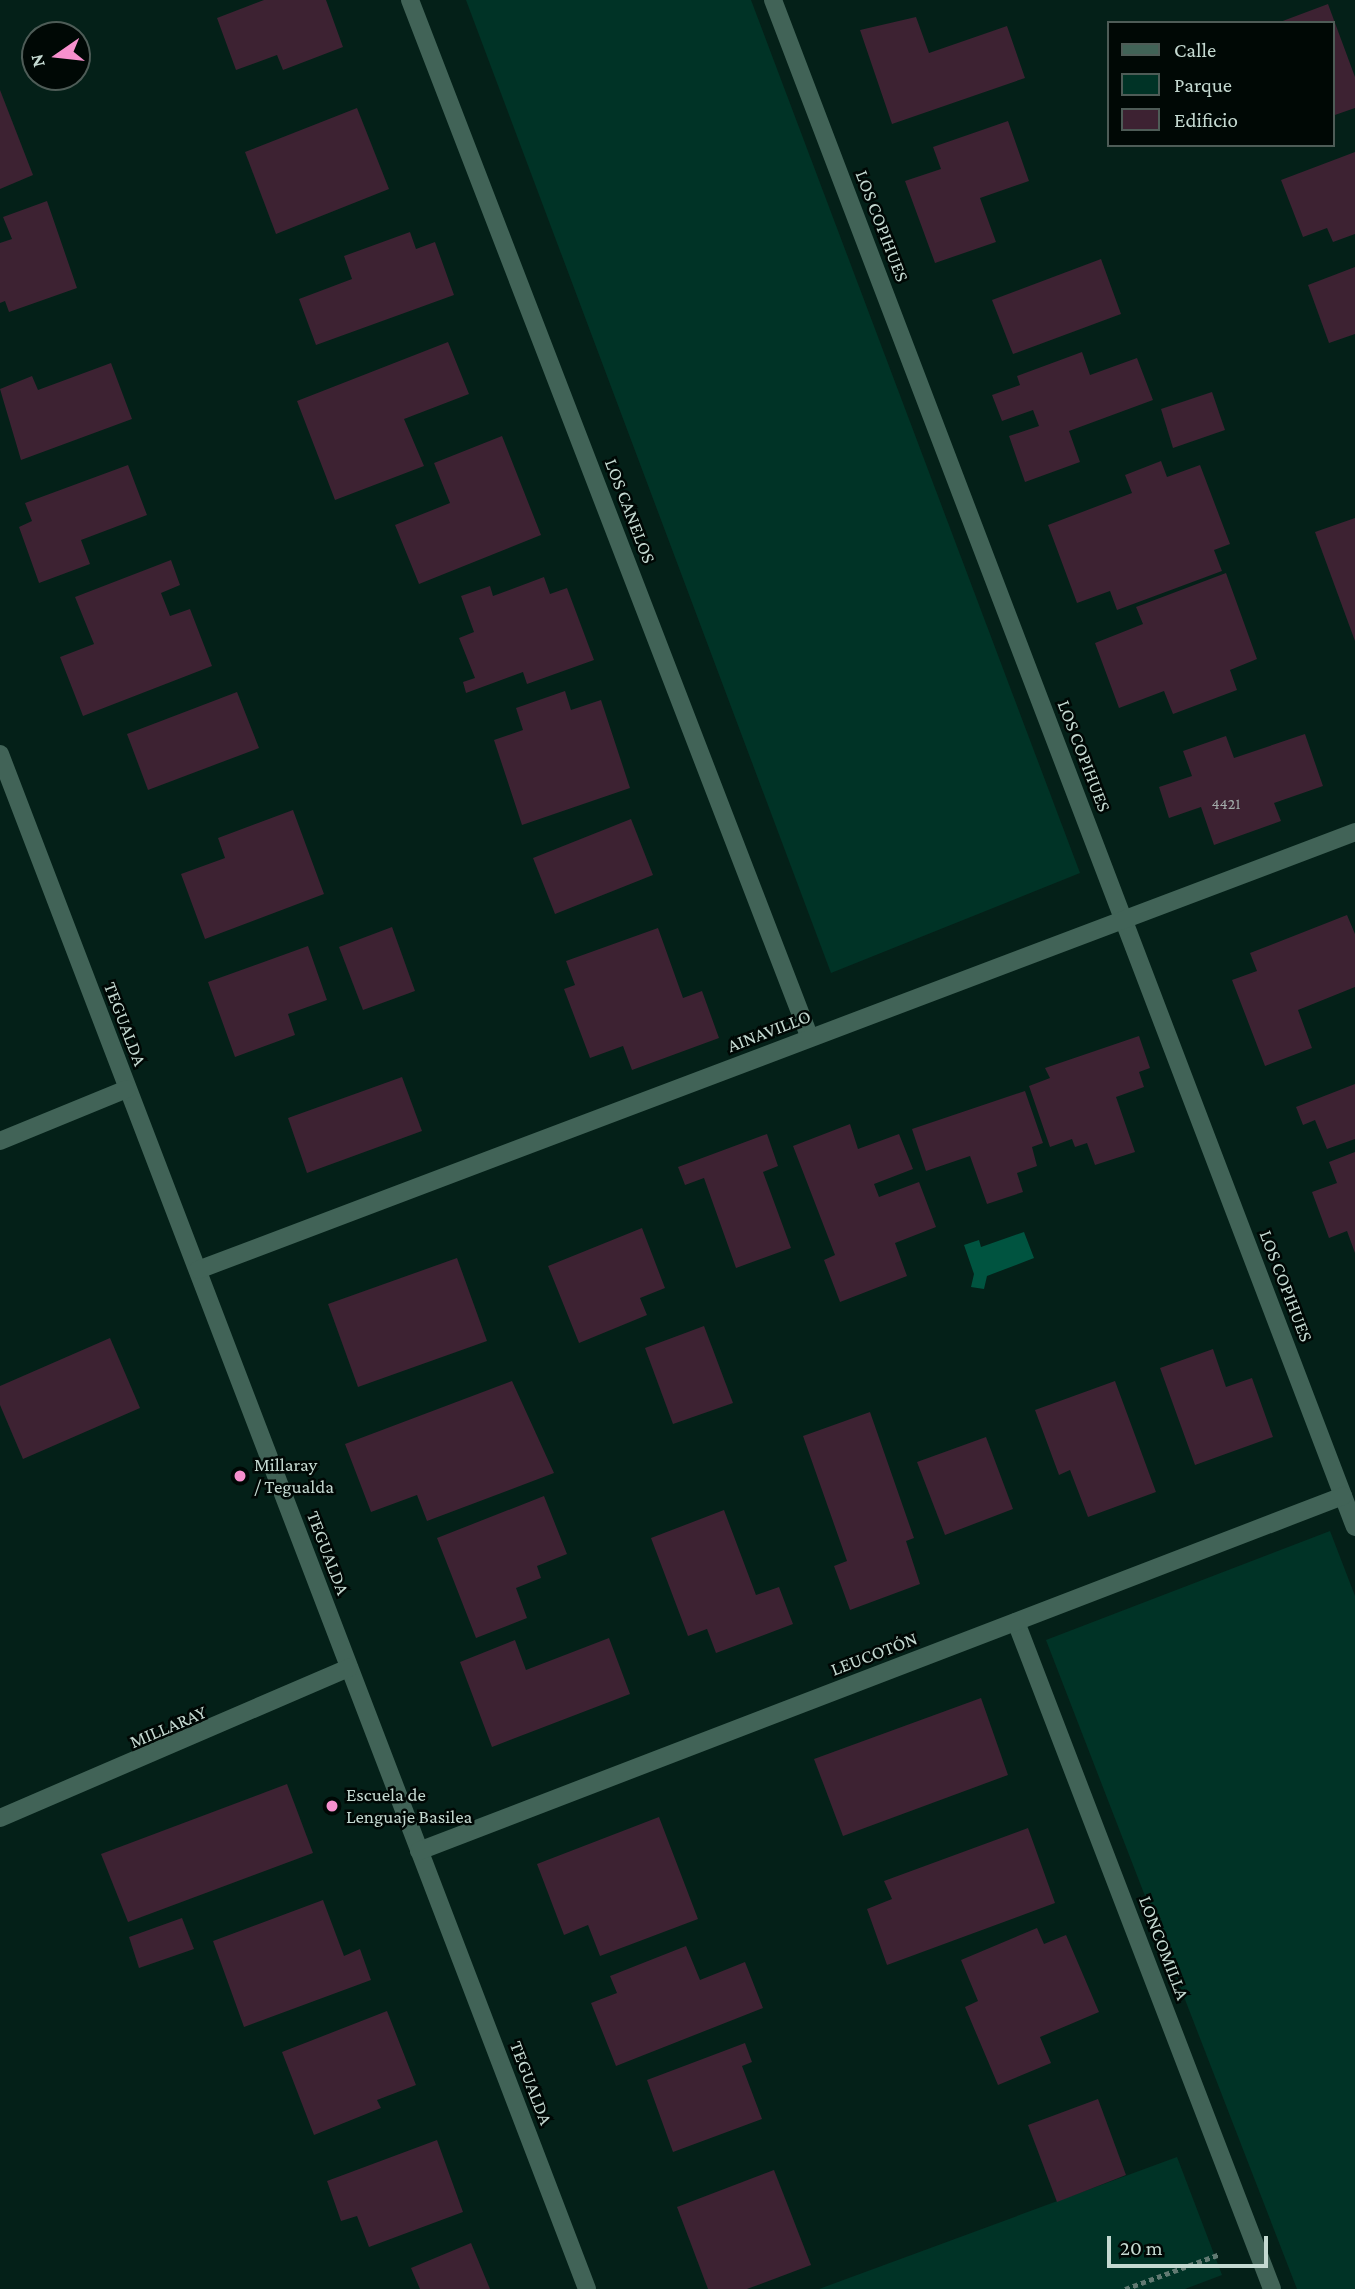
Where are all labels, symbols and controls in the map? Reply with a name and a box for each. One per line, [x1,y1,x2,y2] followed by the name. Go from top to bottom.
[21,21,91,91] north arrow
[1106,21,1334,147] legend
[1174,38,1216,62] text: Calle
[25,52,49,70] text: N
[1174,73,1232,97] text: Parque
[1174,108,1238,132] text: Edificio
[850,167,914,285] street label: LOS COPIHUES
[600,455,660,567] street label: LOS CANELOS
[1052,697,1116,815] street label: LOS COPIHUES
[1211,794,1241,814] house number: 4421
[99,979,151,1069] street label: TEGUALDA
[724,1005,814,1057] street label: AINAVILLO
[1254,1227,1318,1345] street label: LOS COPIHUES
[254,1454,334,1498] place label: Millaray / Tegualda
[232,1468,248,1484] marker: Millaray / Tegualda
[302,1508,354,1598] street label: TEGUALDA
[827,1627,921,1681] street label: LEUCOTÓN
[126,1701,210,1753] street label: MILLARAY
[346,1784,472,1828] place label: Escuela de Lenguaje Basilea
[324,1798,340,1814] marker: Escuela de Lenguaje Basilea
[1134,1893,1194,2003] street label: LONCOMILLA
[505,2038,557,2128] street label: TEGUALDA
[1110,2222,1271,2266] scale bar
[1120,2236,1163,2260] text: 20 m

